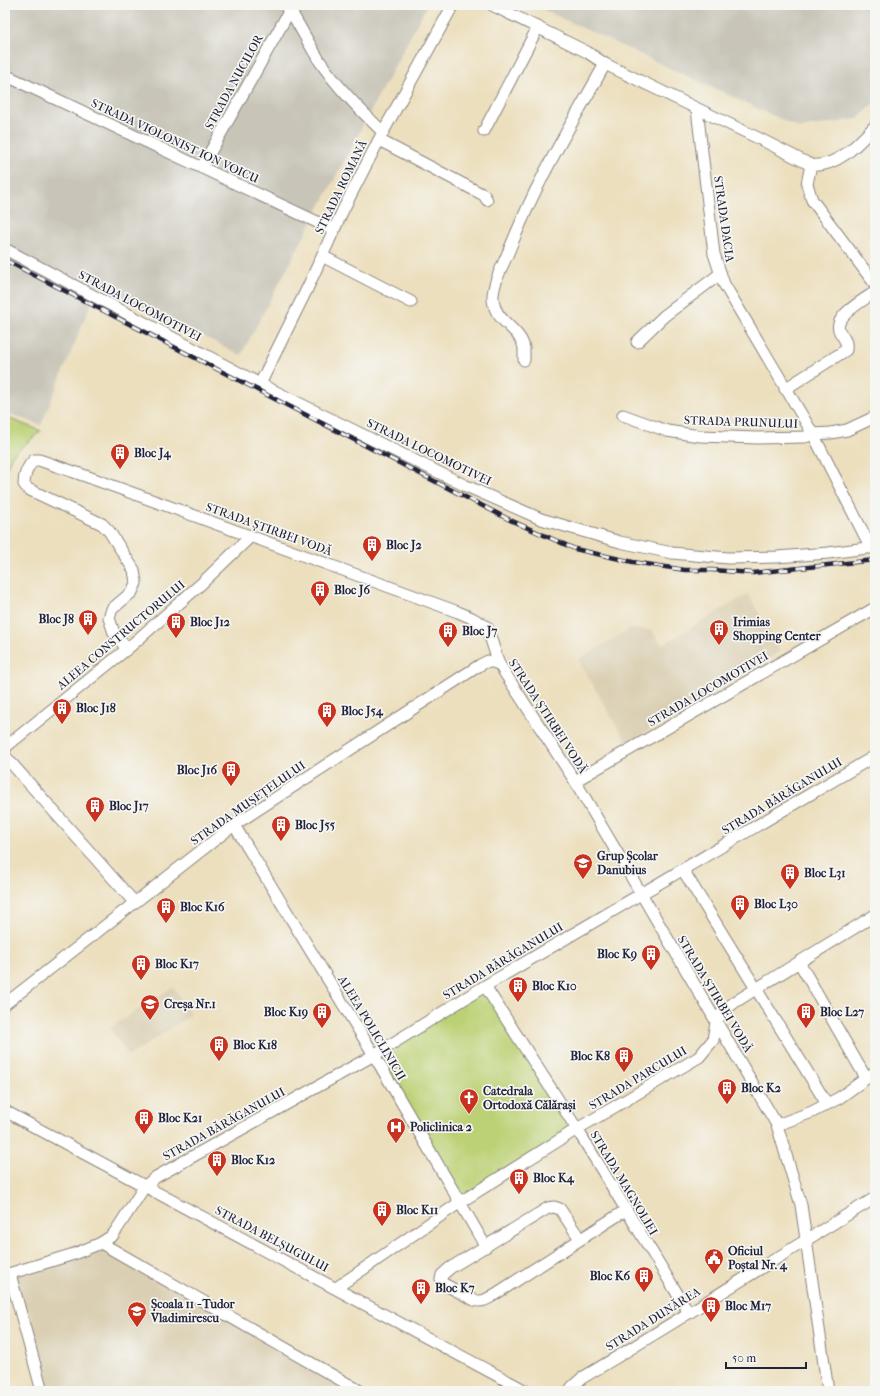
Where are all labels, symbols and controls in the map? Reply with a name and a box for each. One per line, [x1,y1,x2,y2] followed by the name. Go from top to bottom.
[202,31,267,132] street label: STRADA NUCILOR
[89,96,262,186] street label: STRADA VIOLONIST ION VOICU
[311,137,370,236] street label: STRADA ROMANĂ
[711,175,737,263] street label: STRADA DACIA
[76,268,204,345] street label: STRADA LOCOMOTIVEI
[684,413,799,431] street label: STRADA PRUNULUI
[364,416,494,488] street label: STRADA LOCOMOTIVEI
[109,442,131,470] building icon: Bloc J4
[134,446,172,461] place label: Bloc J4
[204,499,335,558] street label: STRADA ȘTIRBEI VODĂ
[361,534,383,562] building icon: Bloc J2
[386,538,423,553] place label: Bloc J2
[53,577,188,693] street label: ALEEA CONSTRUCTORULUI
[309,579,331,607] building icon: Bloc J6
[334,583,371,598] place label: Bloc J6
[77,608,99,636] building icon: Bloc J8
[165,611,187,639] building icon: Bloc J12
[38,612,74,627] place label: Bloc J8
[190,615,231,630] place label: Bloc J12
[733,615,822,644] place label: Irimias Shopping Center
[708,618,730,646] building icon: Irimias Shopping Center
[437,620,459,648] building icon: Bloc J7
[462,624,498,639] place label: Bloc J7
[645,649,771,729] street label: STRADA LOCOMOTIVEI
[506,656,591,776] street label: STRADA ȘTIRBEI VODĂ
[51,697,73,725] building icon: Bloc J18
[316,700,338,728] building icon: Bloc J54
[76,701,116,716] place label: Bloc J18
[341,704,384,719] place label: Bloc J54
[719,754,845,837] street label: STRADA BĂRĂGANULUI
[188,758,308,848] street label: STRADA MUȘEȚELULUI
[220,759,242,787] building icon: Bloc J16
[177,763,217,778] place label: Bloc J16
[84,795,106,823] building icon: Bloc J17
[109,799,149,814] place label: Bloc J17
[270,814,292,842] building icon: Bloc J55
[295,818,336,833] place label: Bloc J55
[597,849,659,877] place label: Grup Școlar Danubius
[572,852,594,880] school or university icon: Grup Școlar Danubius
[779,862,801,890] building icon: Bloc L31
[804,866,845,881] place label: Bloc L31
[729,893,751,921] building icon: Bloc L30
[155,896,177,924] building icon: Bloc K16
[754,897,798,912] place label: Bloc L30
[180,900,225,914] place label: Bloc K16
[440,919,566,1002] street label: STRADA BĂRĂGANULUI
[675,933,756,1055] street label: STRADA ȘTIRBEI VODĂ
[640,943,662,971] building icon: Bloc K9
[597,947,637,962] place label: Bloc K9
[130,953,152,981] building icon: Bloc K17
[155,957,199,971] place label: Bloc K17
[335,972,409,1083] street label: ALEEA POLICLINICII
[507,975,529,1003] building icon: Bloc K10
[532,979,577,993] place label: Bloc K10
[139,993,161,1021] school or university icon: Creșa Nr.1
[164,997,216,1012] place label: Creșa Nr.1
[311,1001,333,1029] building icon: Bloc K19
[795,1001,817,1029] building icon: Bloc L27
[264,1005,308,1020] place label: Bloc K19
[820,1005,864,1019] place label: Bloc L27
[208,1034,230,1062] building icon: Bloc K18
[233,1038,277,1052] place label: Bloc K18
[587,1043,690,1113] street label: STRADA PARCULUI
[613,1045,635,1073] building icon: Bloc K8
[570,1049,610,1063] place label: Bloc K8
[716,1077,738,1105] building icon: Bloc K2
[741,1081,782,1095] place label: Bloc K2
[160,1084,288,1163] street label: STRADA BĂRĂGANULUI
[483,1084,576,1113] place label: Catedrala Ortodoxă Călărași
[458,1087,480,1115] church icon: Catedrala Ortodoxă Călărași
[133,1107,155,1135] building icon: Bloc K21
[158,1111,202,1125] place label: Bloc K21
[385,1116,407,1144] hospital icon: Policlinica 2
[410,1120,473,1134] place label: Policlinica 2
[587,1128,661,1238] street label: STRADA MAGNOLIEI
[206,1149,228,1177] building icon: Bloc K12
[231,1153,276,1167] place label: Bloc K12
[508,1167,530,1195] building icon: Bloc K4
[533,1171,575,1186] place label: Bloc K4
[371,1199,393,1227] building icon: Bloc K11
[213,1203,331,1275] street label: STRADA BELȘUGULUI
[396,1203,438,1217] place label: Bloc K11
[728,1244,788,1273] place label: Oficiul Poștal Nr. 4
[703,1247,725,1275] public building icon: Oficiul Poștal Nr. 4
[633,1265,655,1293] building icon: Bloc K6
[590,1269,630,1283] place label: Bloc K6
[410,1277,432,1305] building icon: Bloc K7
[435,1281,475,1295] place label: Bloc K7
[603,1283,703,1354] street label: STRADA DUNĂREA
[700,1295,722,1323] building icon: Bloc M17
[150,1297,235,1325] place label: Școala 11 - Tudor Vladimirescu
[725,1299,771,1313] place label: Bloc M17
[126,1300,148,1328] school or university icon: Școala 11 - Tudor Vladimirescu
[726,1344,806,1370] scale bar
[732,1351,756,1365] text: 50 m

